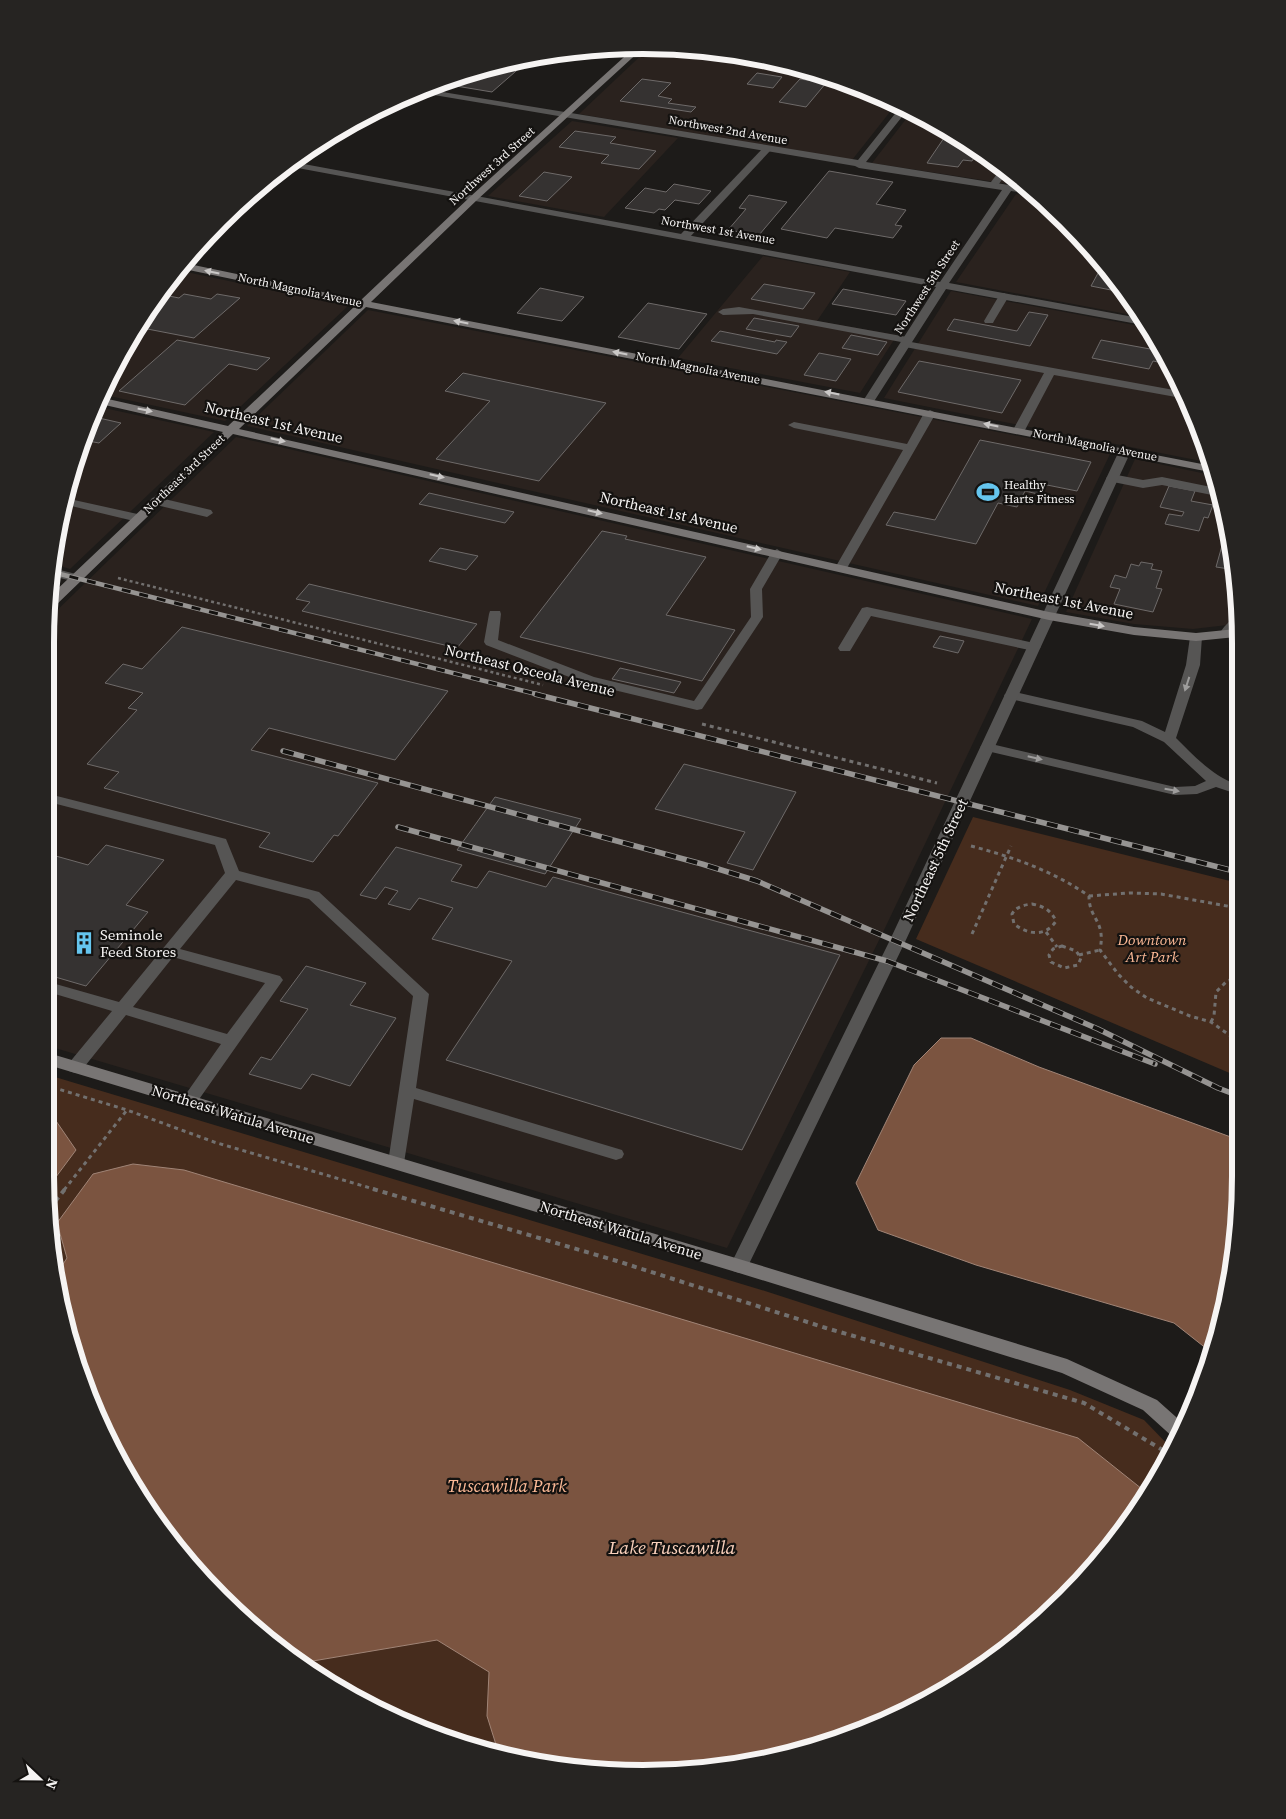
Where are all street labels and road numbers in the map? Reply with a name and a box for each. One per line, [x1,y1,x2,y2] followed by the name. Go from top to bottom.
[667,112,789,148] street label: Northwest 2nd Avenue
[446,123,538,209] street label: Northwest 3rd Street
[660,212,776,248] street label: Northwest 1st Avenue
[891,237,964,337] street label: Northwest 5th Street
[236,269,364,311] street label: North Magnolia Avenue
[634,348,762,388] street label: North Magnolia Avenue
[203,396,346,448] street label: Northeast 1st Avenue
[1031,425,1159,465] street label: North Magnolia Avenue
[140,431,228,517] street label: Northeast 3rd Street
[598,486,741,538] street label: Northeast 1st Avenue
[993,576,1136,624] street label: Northeast 1st Avenue
[443,639,618,701] street label: Northeast Osceola Avenue
[897,795,973,925] street label: Northeast 5th Street
[149,1079,317,1149] street label: Northeast Watula Avenue
[537,1195,705,1265] street label: Northeast Watula Avenue

